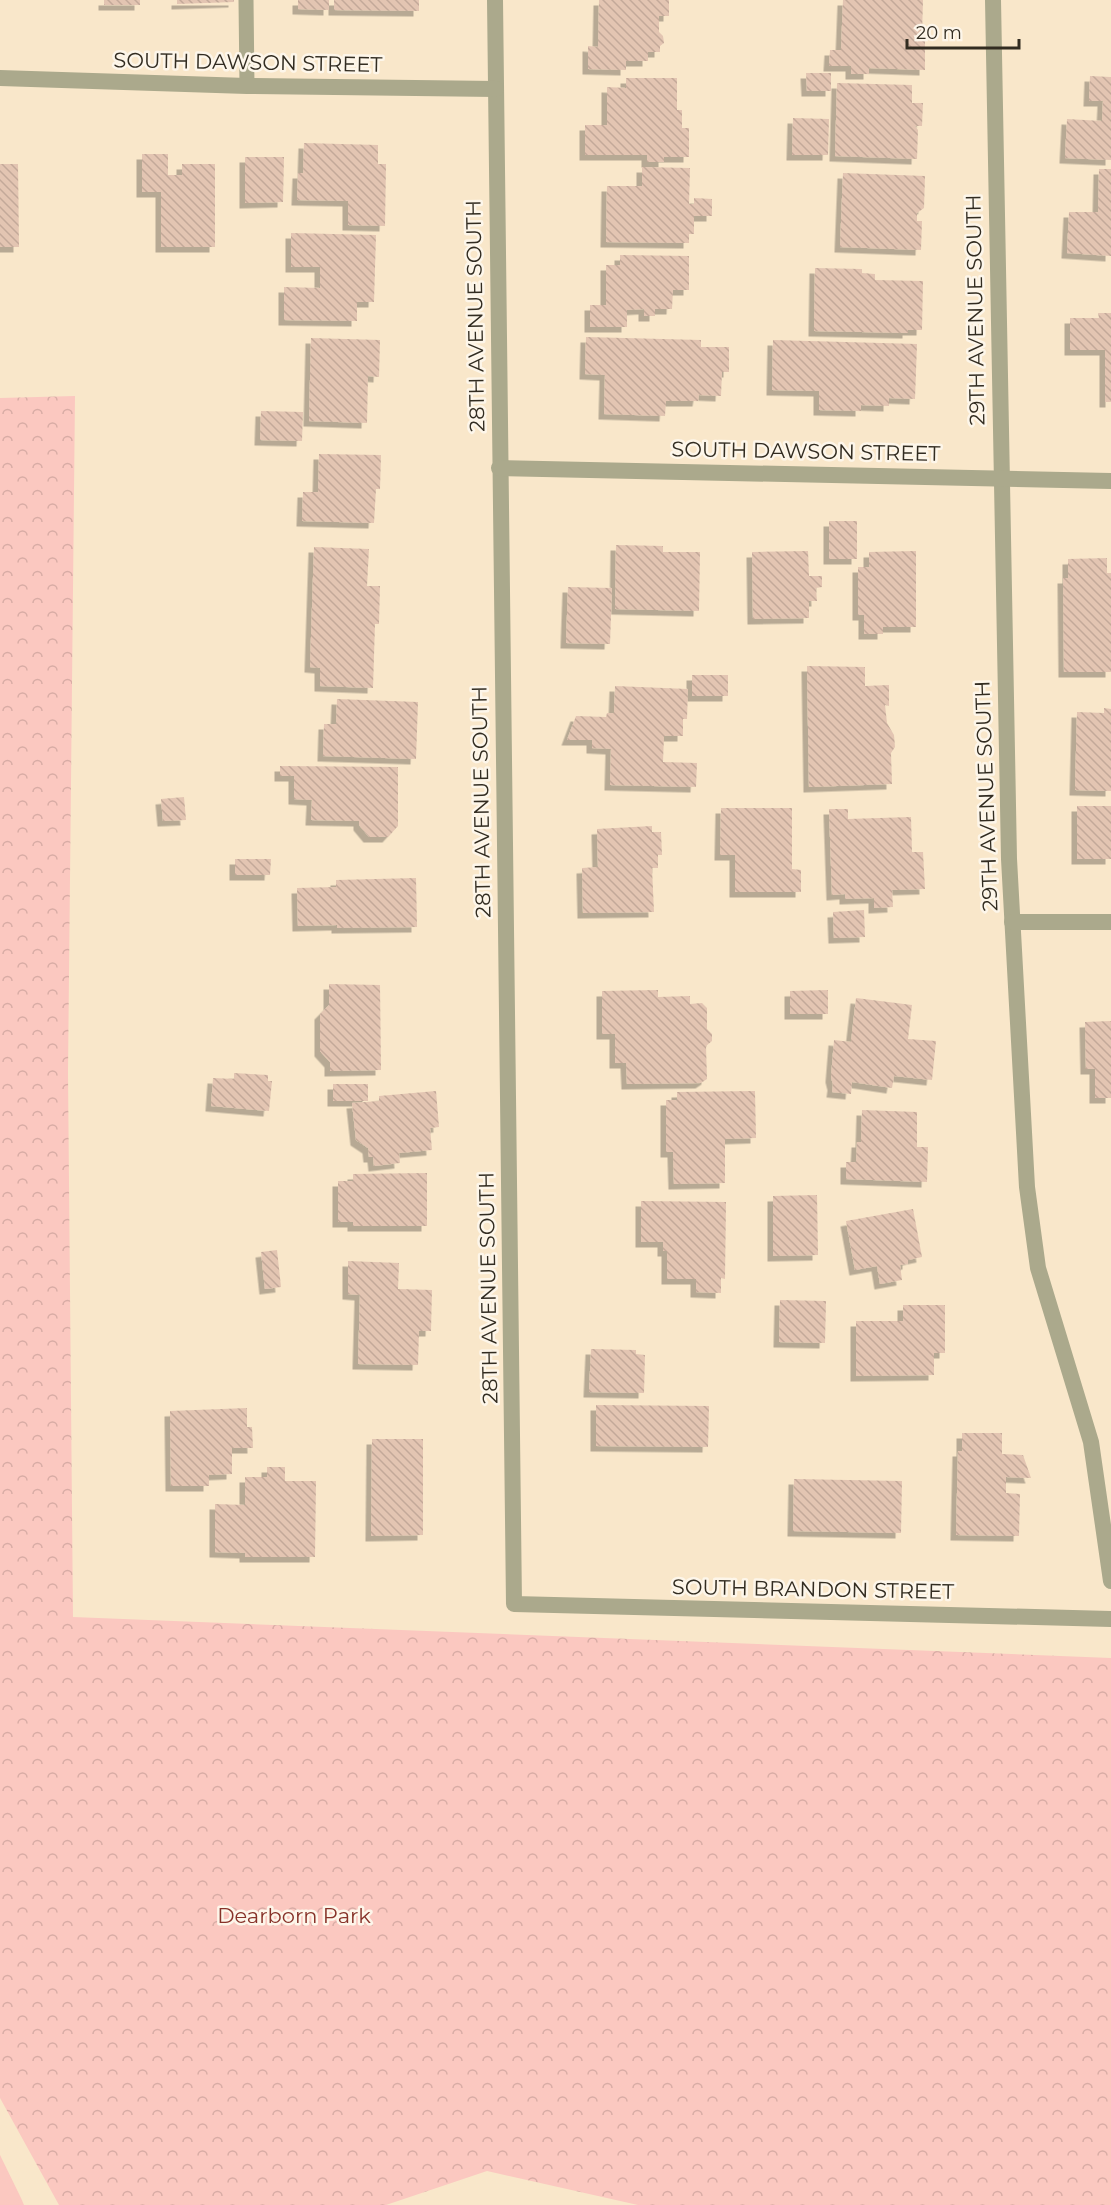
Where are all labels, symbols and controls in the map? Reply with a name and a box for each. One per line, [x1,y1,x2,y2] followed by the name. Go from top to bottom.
[907,12,1020,50] scale bar
[916,22,962,44] text: 20 m
[113,47,383,77] street label: SOUTH DAWSON STREET
[960,194,990,426] street label: 29TH AVENUE SOUTH
[460,200,490,432] street label: 28TH AVENUE SOUTH
[671,436,941,466] street label: SOUTH DAWSON STREET
[969,680,1003,912] street label: 29TH AVENUE SOUTH
[466,686,496,918] street label: 28TH AVENUE SOUTH
[473,1172,503,1404] street label: 28TH AVENUE SOUTH
[672,1574,954,1604] street label: SOUTH BRANDON STREET
[217,1903,371,1928] park label: Dearborn Park

